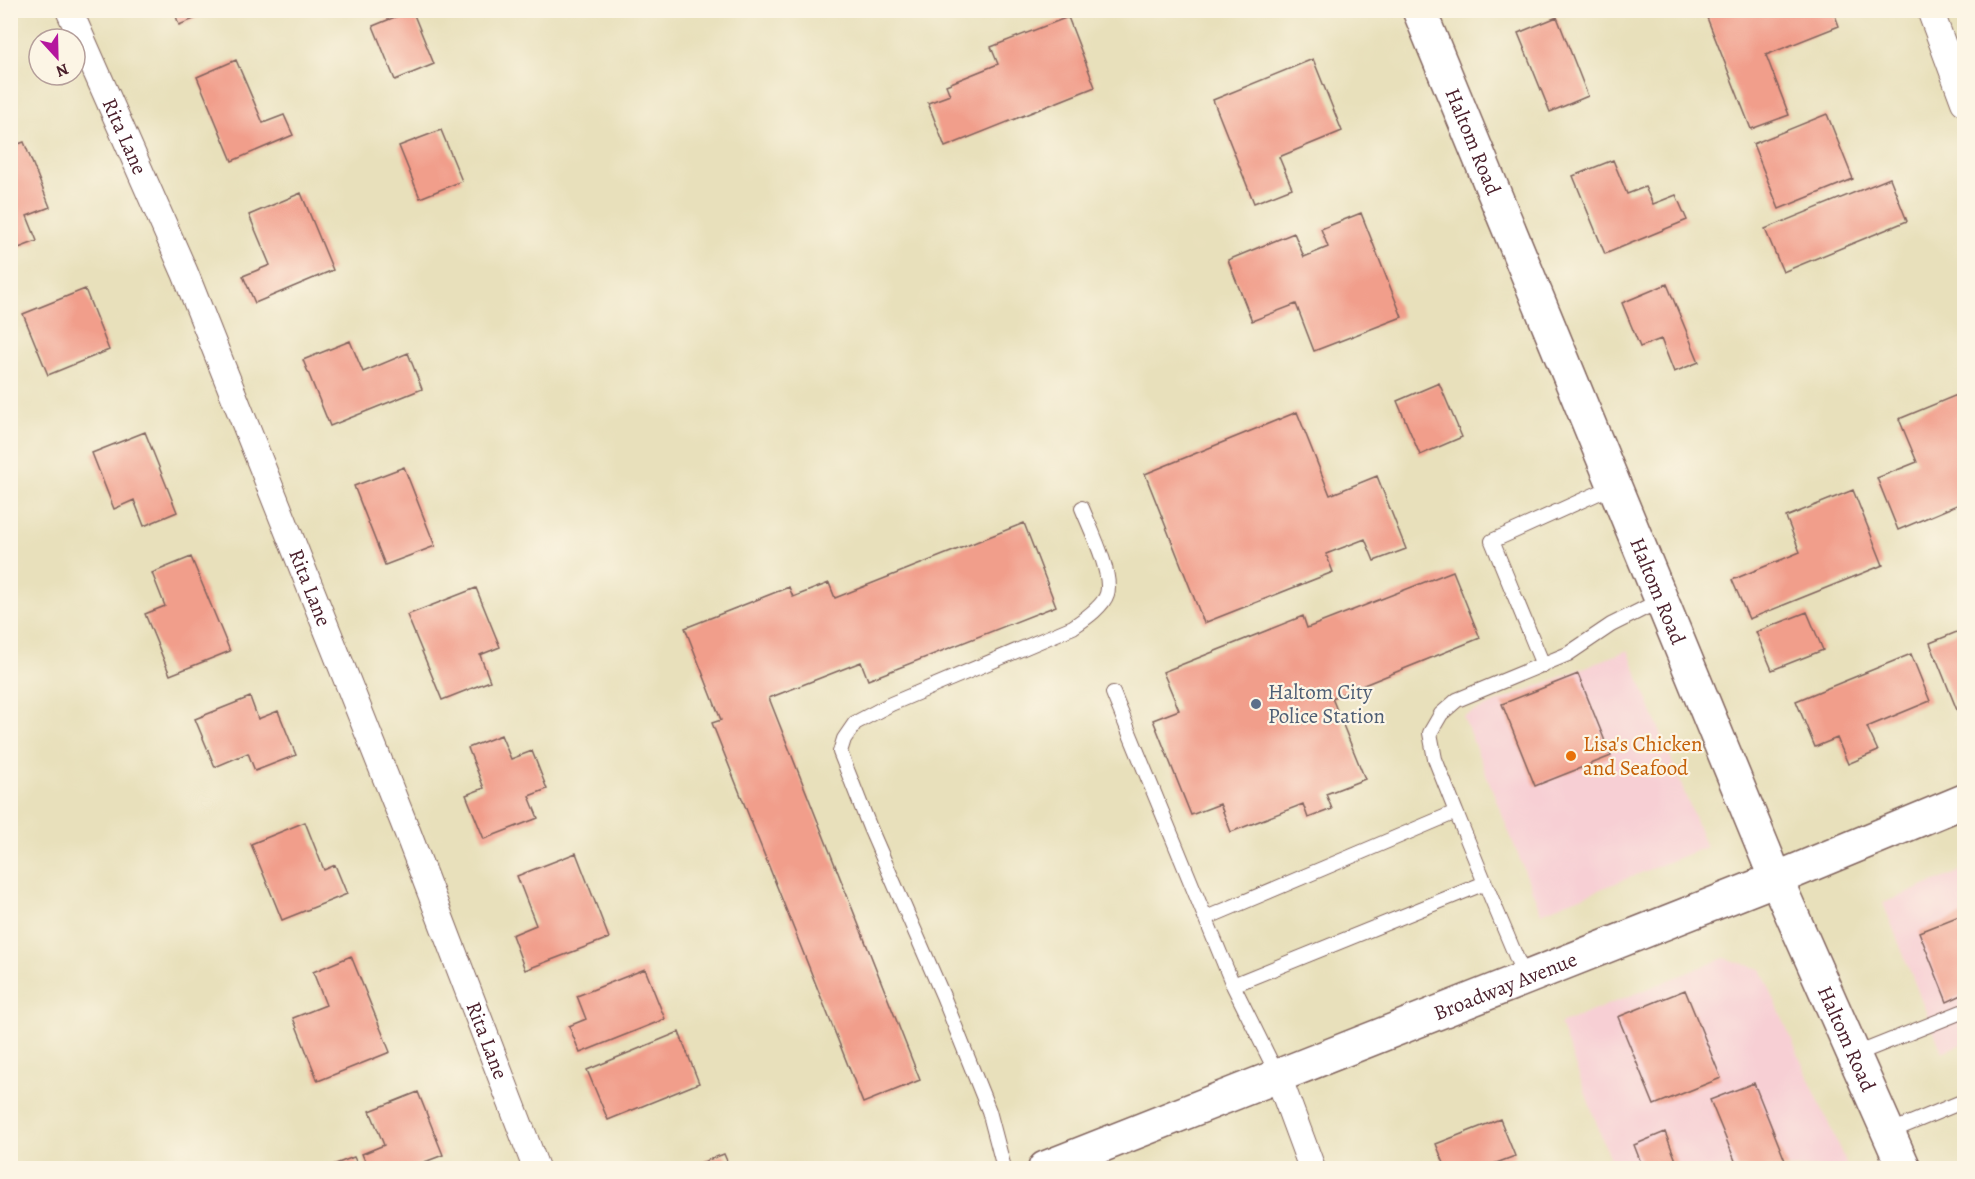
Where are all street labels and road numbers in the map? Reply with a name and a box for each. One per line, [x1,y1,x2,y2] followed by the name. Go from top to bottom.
[1439,84,1508,200] street label: Haltom Road
[96,94,154,179] street label: Rita Lane
[1623,533,1692,649] street label: Haltom Road
[282,545,338,630] street label: Rita Lane
[1430,945,1581,1027] street label: Broadway Avenue
[1811,981,1883,1097] street label: Haltom Road
[460,997,515,1083] street label: Rita Lane

